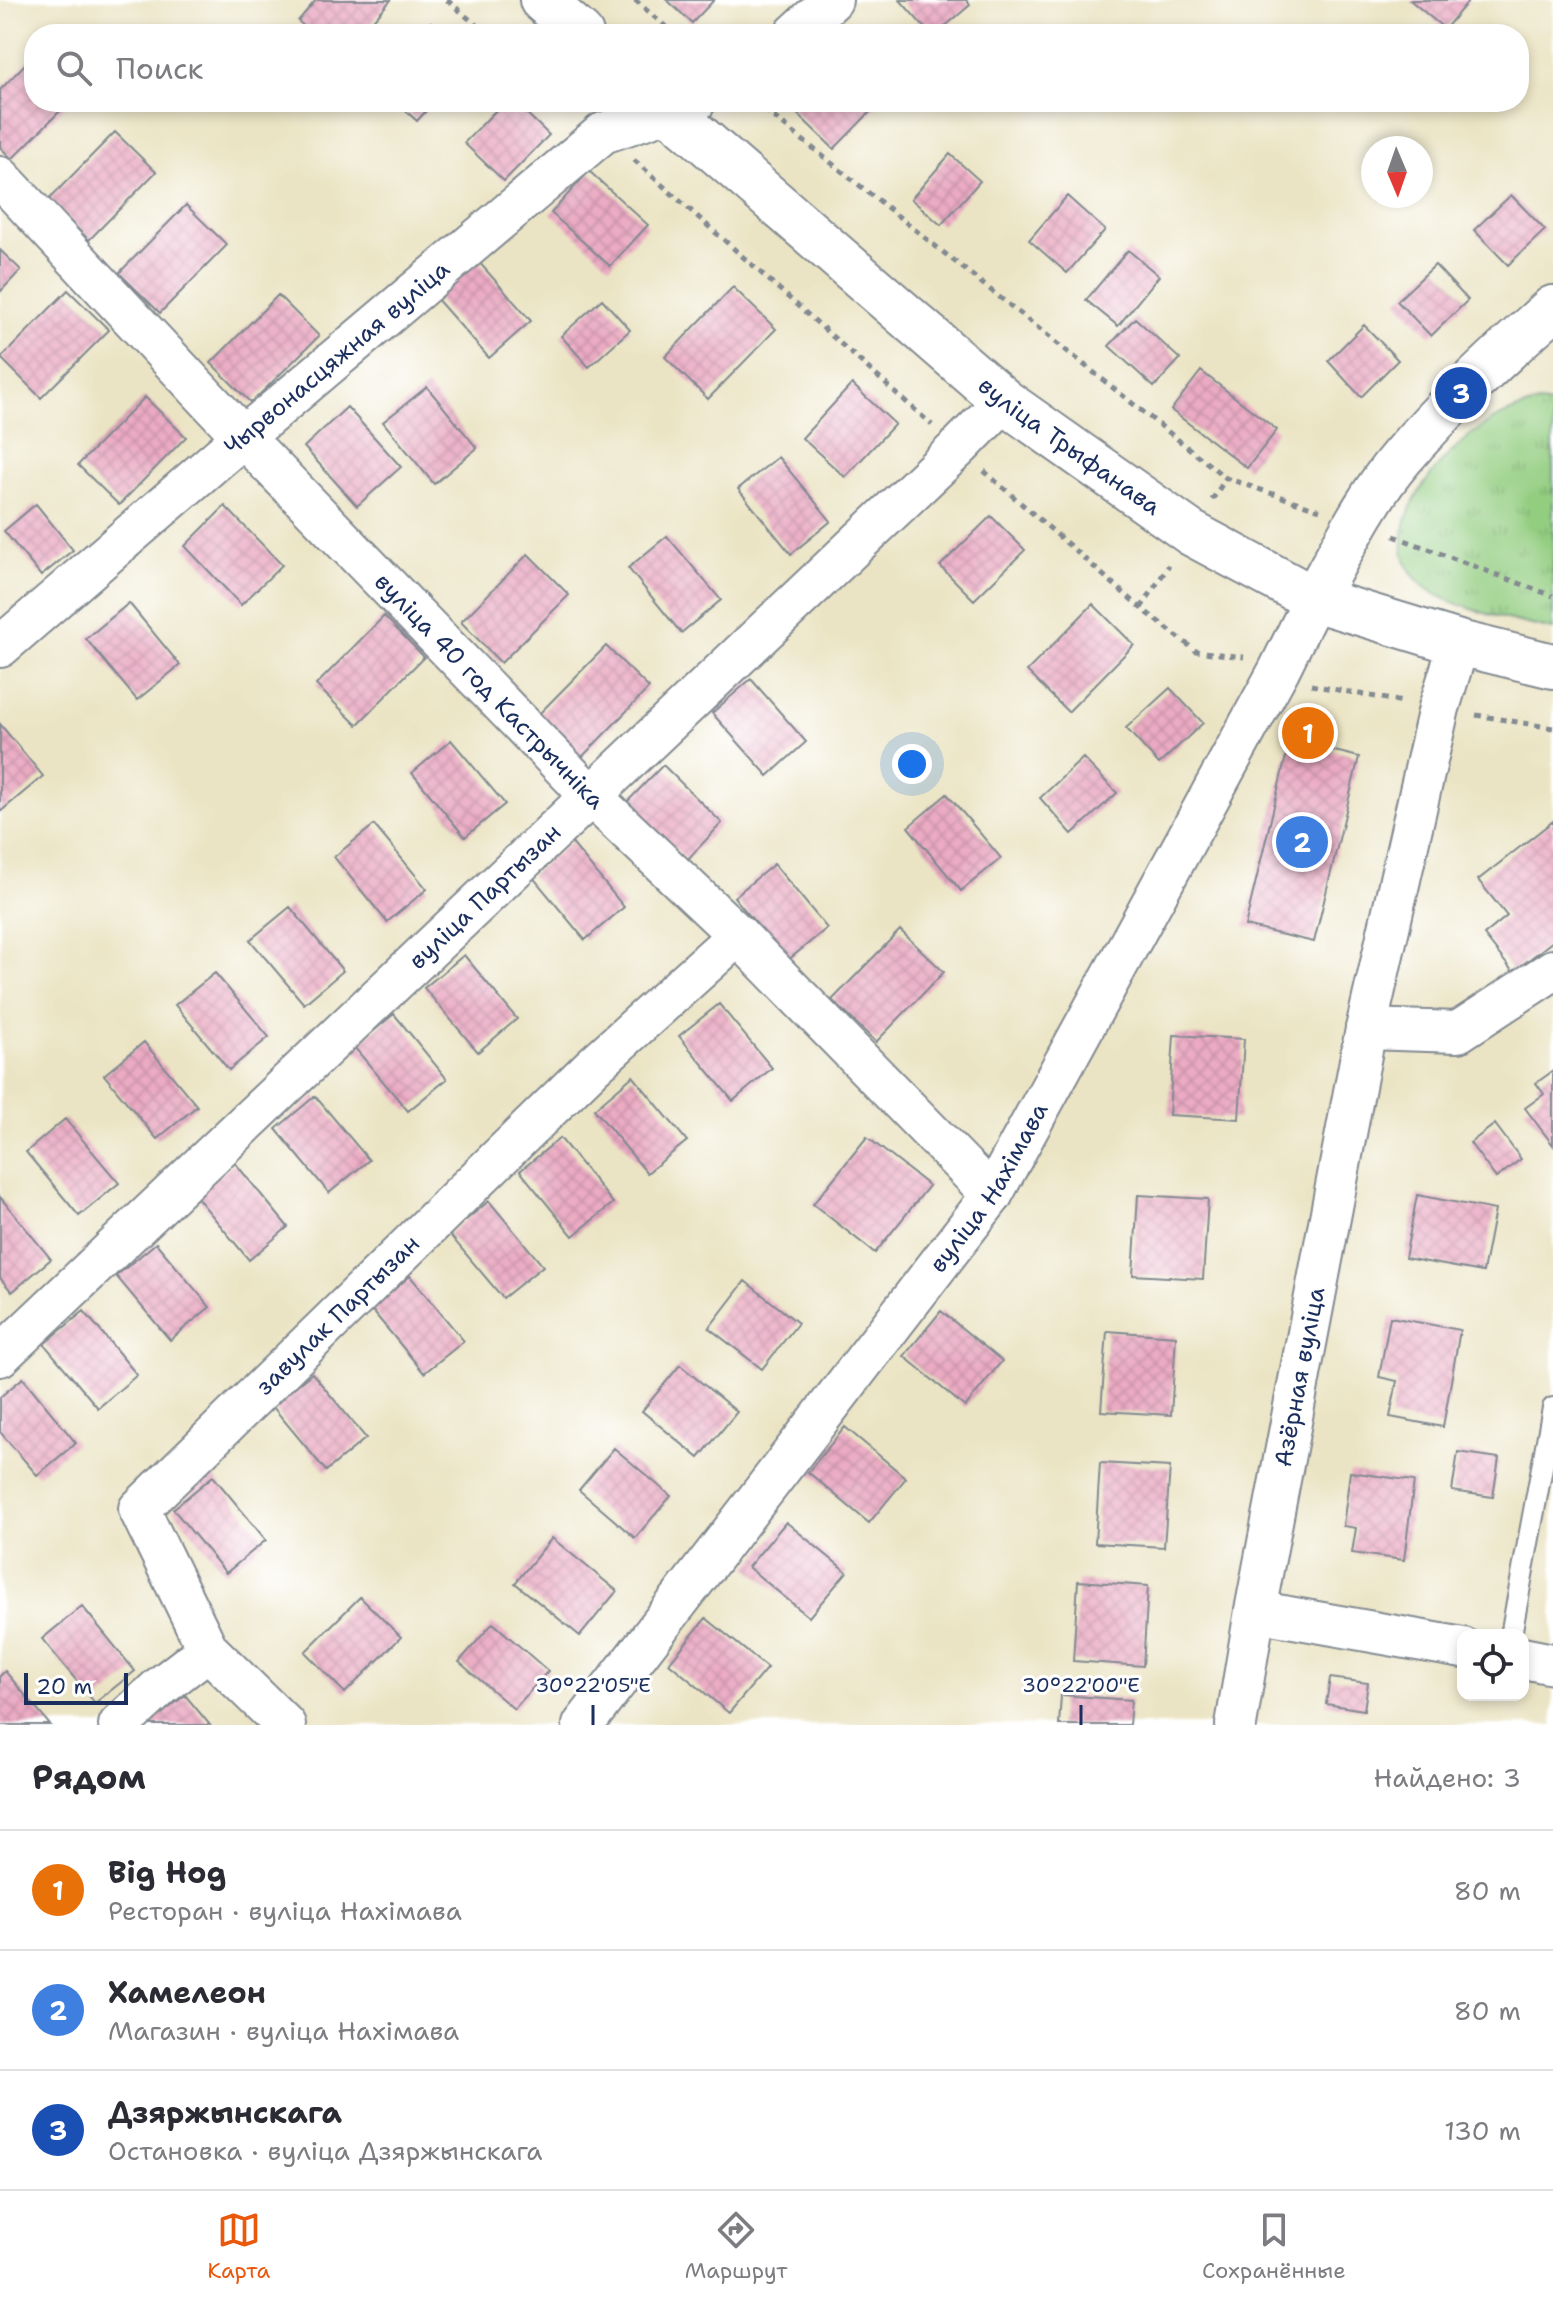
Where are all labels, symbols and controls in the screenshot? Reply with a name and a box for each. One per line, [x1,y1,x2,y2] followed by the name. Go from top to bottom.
[24,24,1529,112] search box
[52,46,96,90] icon: search
[116,48,204,89] text: Поиск
[1361,136,1433,208] north arrow
[217,253,456,462] street label: Чырвонасцяжная вуліца
[1435,363,1487,423] pin: 3
[971,370,1167,523] street label: вуліца Трыфанава
[367,566,611,816] street label: вуліца 40 год Кастрычніка
[1282,703,1334,763] pin: 1
[892,744,932,784] your location
[1276,812,1328,872] pin: 2
[402,817,568,976] street label: вуліца Партызан
[922,1097,1056,1279] street label: вуліца Нахімава
[249,1228,426,1402] street label: завулак Партызан
[1267,1284,1332,1469] street label: Азёрная вуліца
[1457,1629,1529,1701] map controls
[1457,1629,1529,1701] button: locate
[24,1669,128,1705] scale bar
[36,1672,93,1701] text: 20 m
[535,1672,651,1698] text: 30°22'05"E
[1022,1672,1140,1698] text: 30°22'00"E
[32,1754,146,1800] text: Рядом
[1374,1760,1521,1795] text: Найдено: 3
[108,1852,226,1893] text: Big Hog
[52,1873,64,1908] text: 1
[1454,1873,1521,1908] text: 80 m
[108,1893,462,1928] text: Ресторан · вуліца Нахімава
[108,1972,266,2013] text: Хамелеон
[49,1993,67,2028] text: 2
[1454,1993,1521,2028] text: 80 m
[108,2013,459,2048] text: Магазин · вуліца Нахімава
[108,2092,342,2133] text: Дзяржынскага
[49,2113,67,2148] text: 3
[1444,2113,1521,2148] text: 130 m
[108,2133,543,2168] text: Остановка · вуліца Дзяржынскага
[207,2208,270,2285] tab: Карта
[685,2208,787,2285] tab: Маршрут
[1202,2208,1346,2285] tab: Сохранённые

